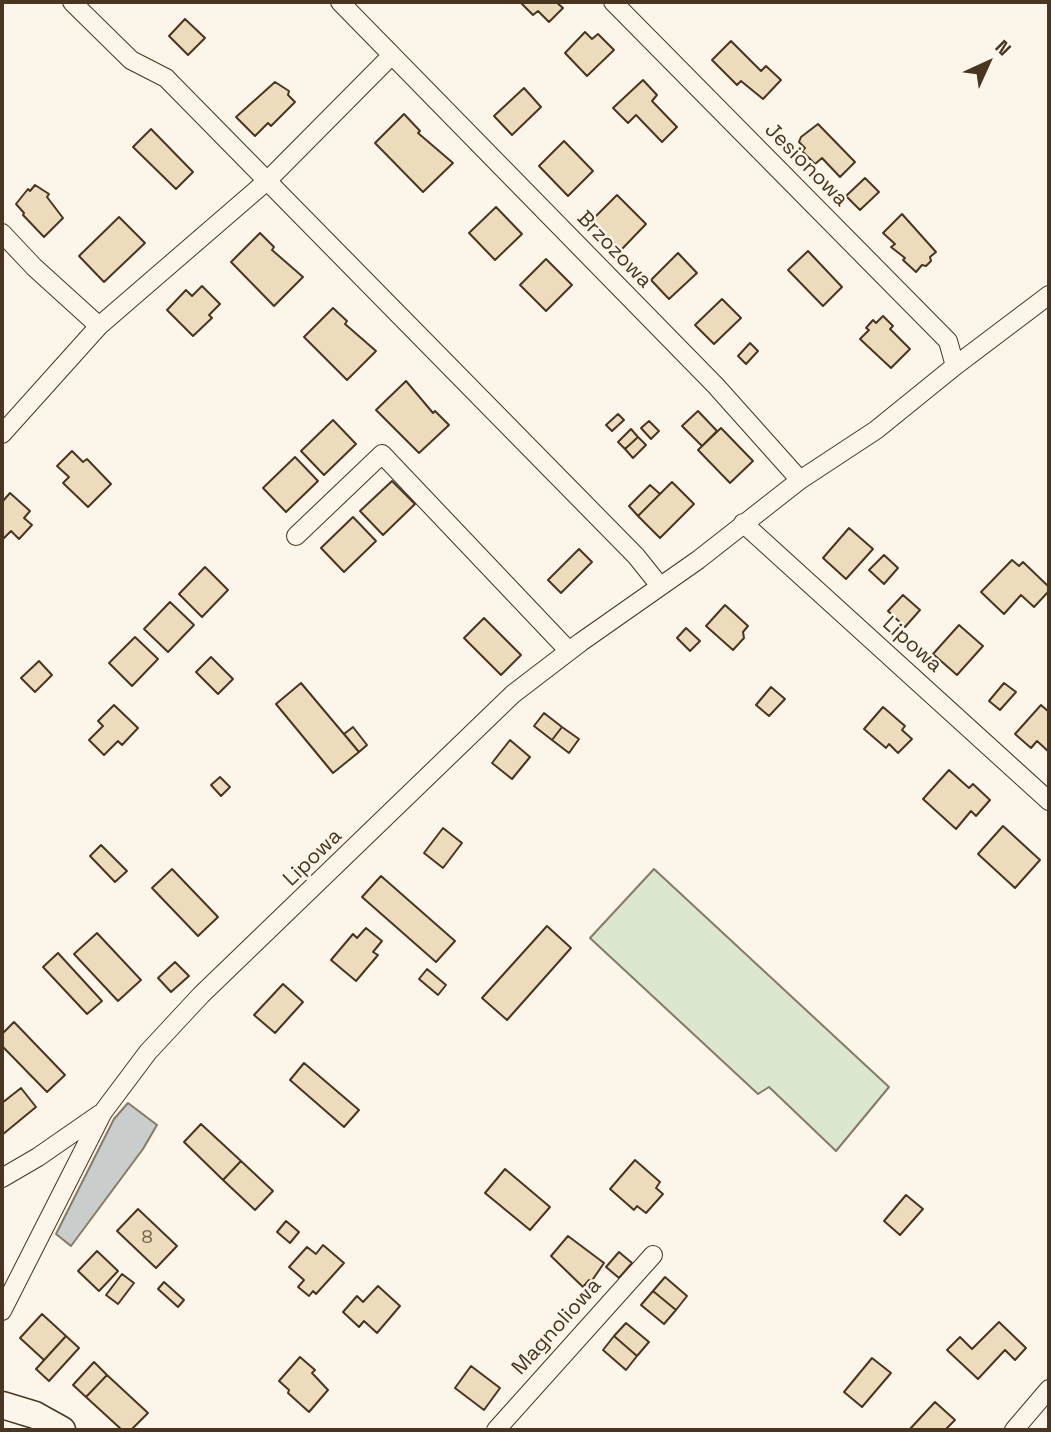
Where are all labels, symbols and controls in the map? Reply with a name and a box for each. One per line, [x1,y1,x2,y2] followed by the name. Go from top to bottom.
[953,28,1023,98] north arrow
[990,34,1017,61] text: N
[759,118,853,212] street label: Jesionowa
[571,206,657,294] street label: Brzozowa
[877,612,947,678] street label: Lipowa
[278,824,348,892] street label: Lipowa
[141,1227,153,1249] house number: 8
[507,1274,607,1380] street label: Magnoliowa

